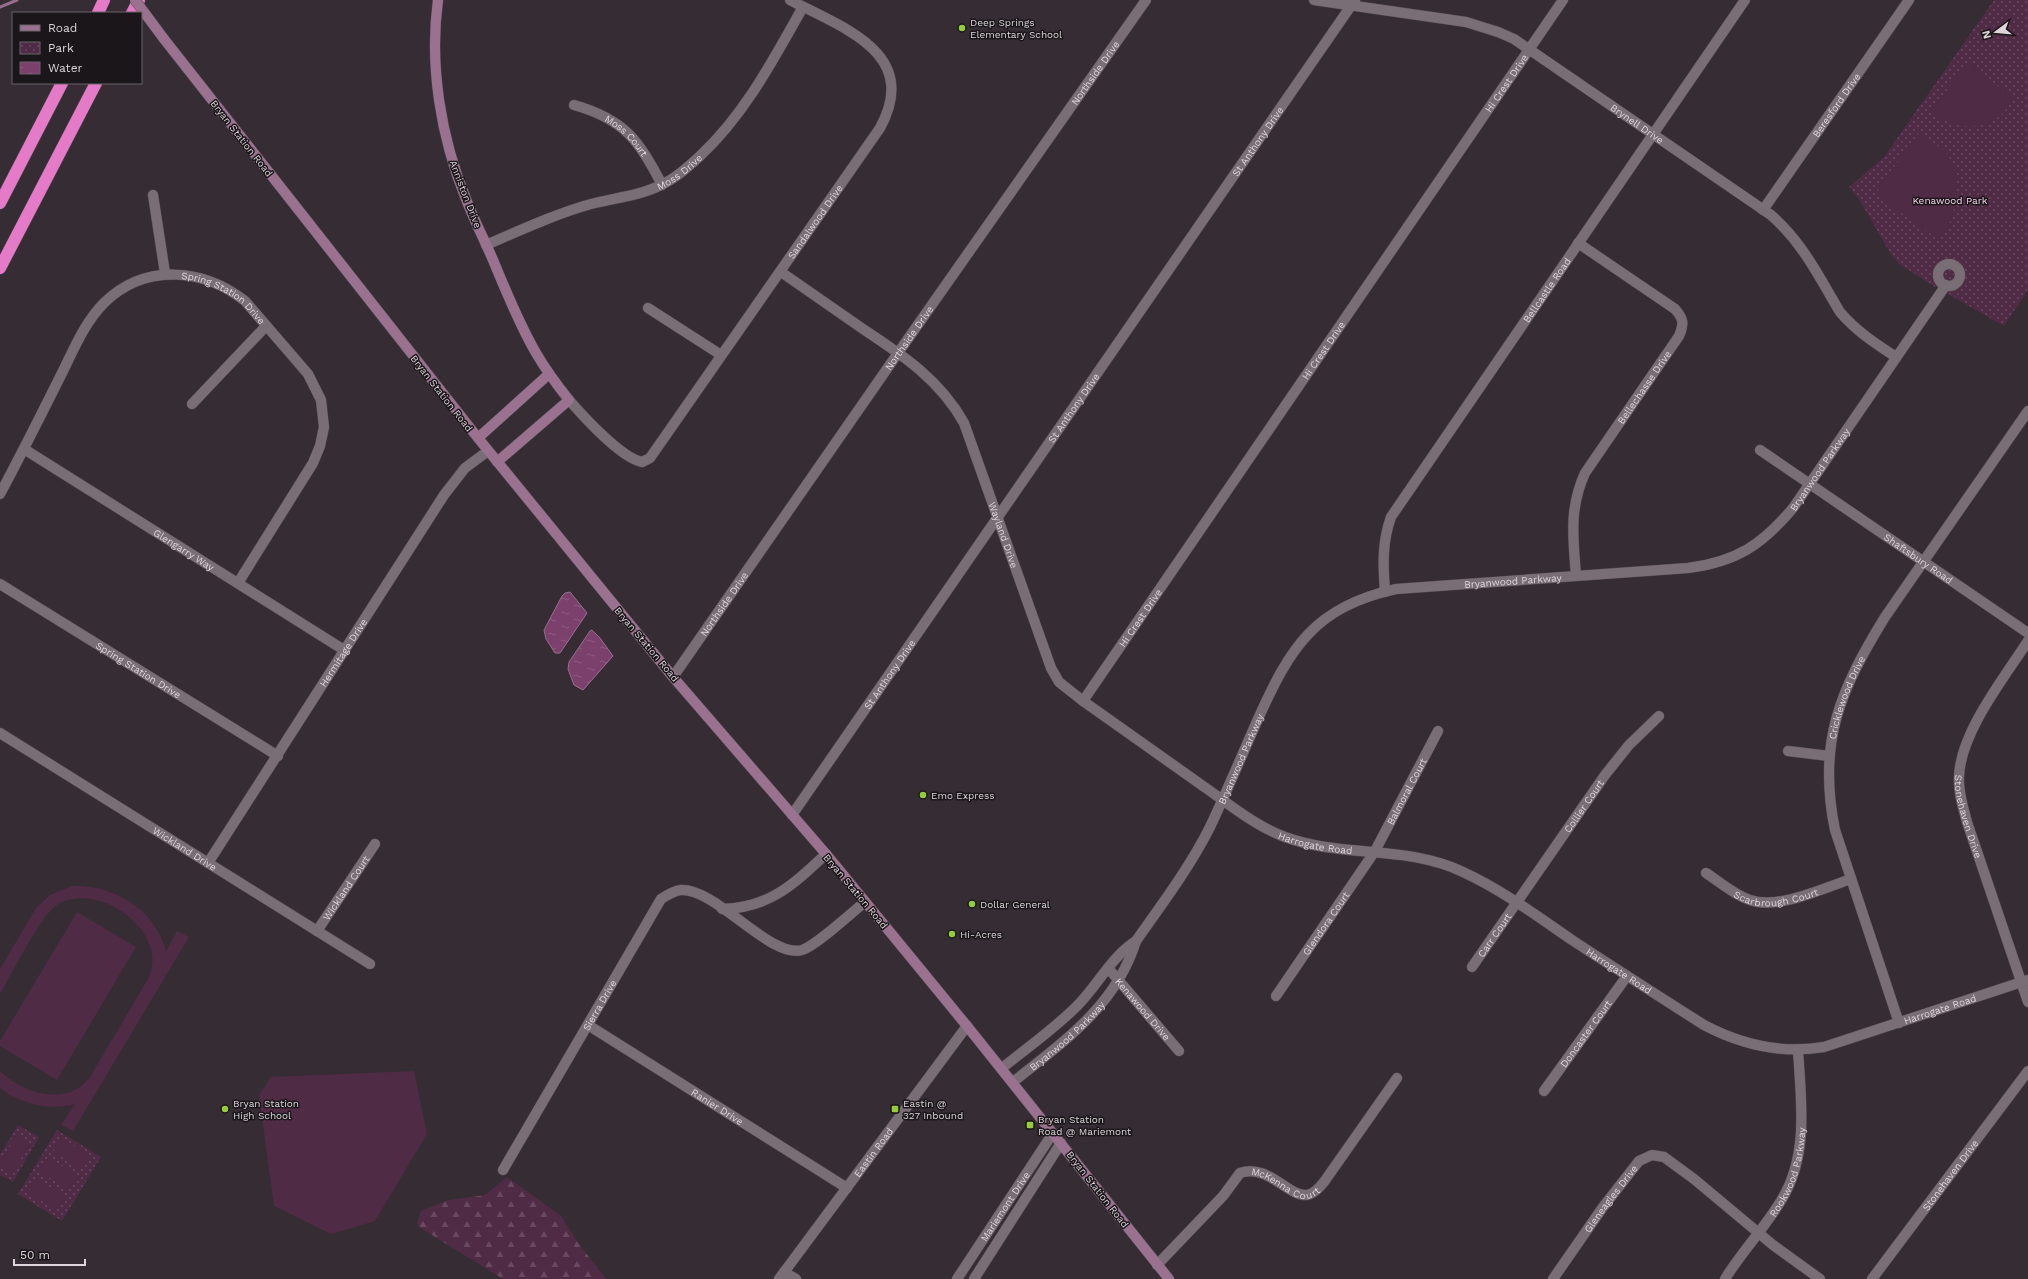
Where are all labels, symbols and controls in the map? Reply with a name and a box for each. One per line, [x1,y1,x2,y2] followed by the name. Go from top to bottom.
[12,12,142,84] legend
[1976,12,2016,52] north arrow
[970,17,1062,40] place label: Deep Springs Elementary School
[48,21,77,35] text: Road
[957,23,967,33] marker: Deep Springs Elementary School
[1979,29,1994,40] text: N
[1069,39,1122,107] street label: Northside Drive
[48,41,74,55] text: Park
[1483,52,1530,114] street label: Hi Crest Drive
[48,61,83,75] text: Water
[1810,71,1863,139] street label: Beresford Drive
[208,98,275,179] street label: Bryan Station Road
[1608,102,1666,146] street label: Brynell Drive
[1230,104,1286,178] street label: St Anthony Drive
[603,113,650,159] street label: Moss Court
[655,152,704,192] street label: Moss Drive
[448,159,484,230] street label: Anniston Drive
[786,182,845,261] street label: Sandalwood Drive
[1912,195,1988,206] park label: Kenawood Park
[1521,256,1573,325] street label: Bellcastle Road
[181,270,267,327] street label: Spring Station Drive
[883,304,935,372] street label: Northside Drive
[1300,319,1347,382] street label: Hi Crest Drive
[1615,348,1673,426] street label: Bellechasse Drive
[408,353,475,434] street label: Bryan Station Road
[1046,371,1102,445] street label: St Anthony Drive
[1788,426,1853,513] street label: Bryanwood Parkway
[986,500,1020,570] street label: Wayland Drive
[151,527,217,573] street label: Glengarry Way
[1882,531,1955,586] street label: Shaftsbury Road
[698,570,750,638] street label: Northside Drive
[1464,572,1563,590] street label: Bryanwood Parkway
[1117,587,1164,649] street label: Hi Crest Drive
[612,605,681,684] street label: Bryan Station Road
[318,617,369,689] street label: Hermitage Drive
[862,638,918,711] street label: St Anthony Drive
[94,640,183,701] street label: Spring Station Drive
[1827,654,1867,740] street label: Cricklewood Drive
[1216,711,1266,806] street label: Bryanwood Parkway
[1385,756,1429,827] street label: Balmoral Court
[1953,774,1984,860] street label: Stonehaven Drive
[1562,777,1607,835] street label: Collier Court
[918,790,928,800] marker: Emo Express
[931,790,995,801] place label: Emo Express
[151,825,219,873] street label: Wickland Drive
[1276,830,1353,856] street label: Harrogate Road
[821,852,890,931] street label: Bryan Station Road
[321,853,372,922] street label: Wickland Court
[1732,886,1820,909] street label: Scarbrough Court
[1301,889,1352,957] street label: Glendora Court
[967,899,977,909] marker: Dollar General
[980,899,1050,910] place label: Dollar General
[1476,910,1514,959] street label: Carr Court
[947,929,957,939] marker: Hi-Acres
[960,929,1002,940] place label: Hi-Acres
[1584,946,1654,996] street label: Harrogate Road
[1113,976,1173,1043] street label: Kenawood Drive
[581,978,619,1032] street label: Sierra Drive
[1902,992,1978,1026] street label: Harrogate Road
[1558,997,1614,1069] street label: Doncaster Court
[1027,999,1108,1073] street label: Bryanwood Parkway
[689,1086,745,1127] street label: Ranier Drive
[233,1098,299,1121] place label: Bryan Station High School
[903,1098,963,1121] place label: Eastin @ 327 Inbound
[220,1104,230,1114] marker: Bryan Station High School
[890,1104,900,1114] marker: Eastin @ 327 Inbound
[1038,1114,1132,1137] place label: Bryan Station Road @ Mariemont
[1025,1120,1035,1130] marker: Bryan Station Road @ Mariemont
[852,1126,895,1179] street label: Eastin Road
[1767,1126,1807,1219] street label: Rookwood Parkway
[1920,1137,1981,1213] street label: Stonehaven Drive
[1064,1149,1131,1230] street label: Bryan Station Road
[1582,1163,1640,1235] street label: Gleneagles Drive
[1251,1166,1323,1201] street label: McKenna Court
[978,1170,1032,1243] street label: Mariemont Drive
[14,1241,85,1267] scale bar
[20,1248,50,1262] text: 50 m

